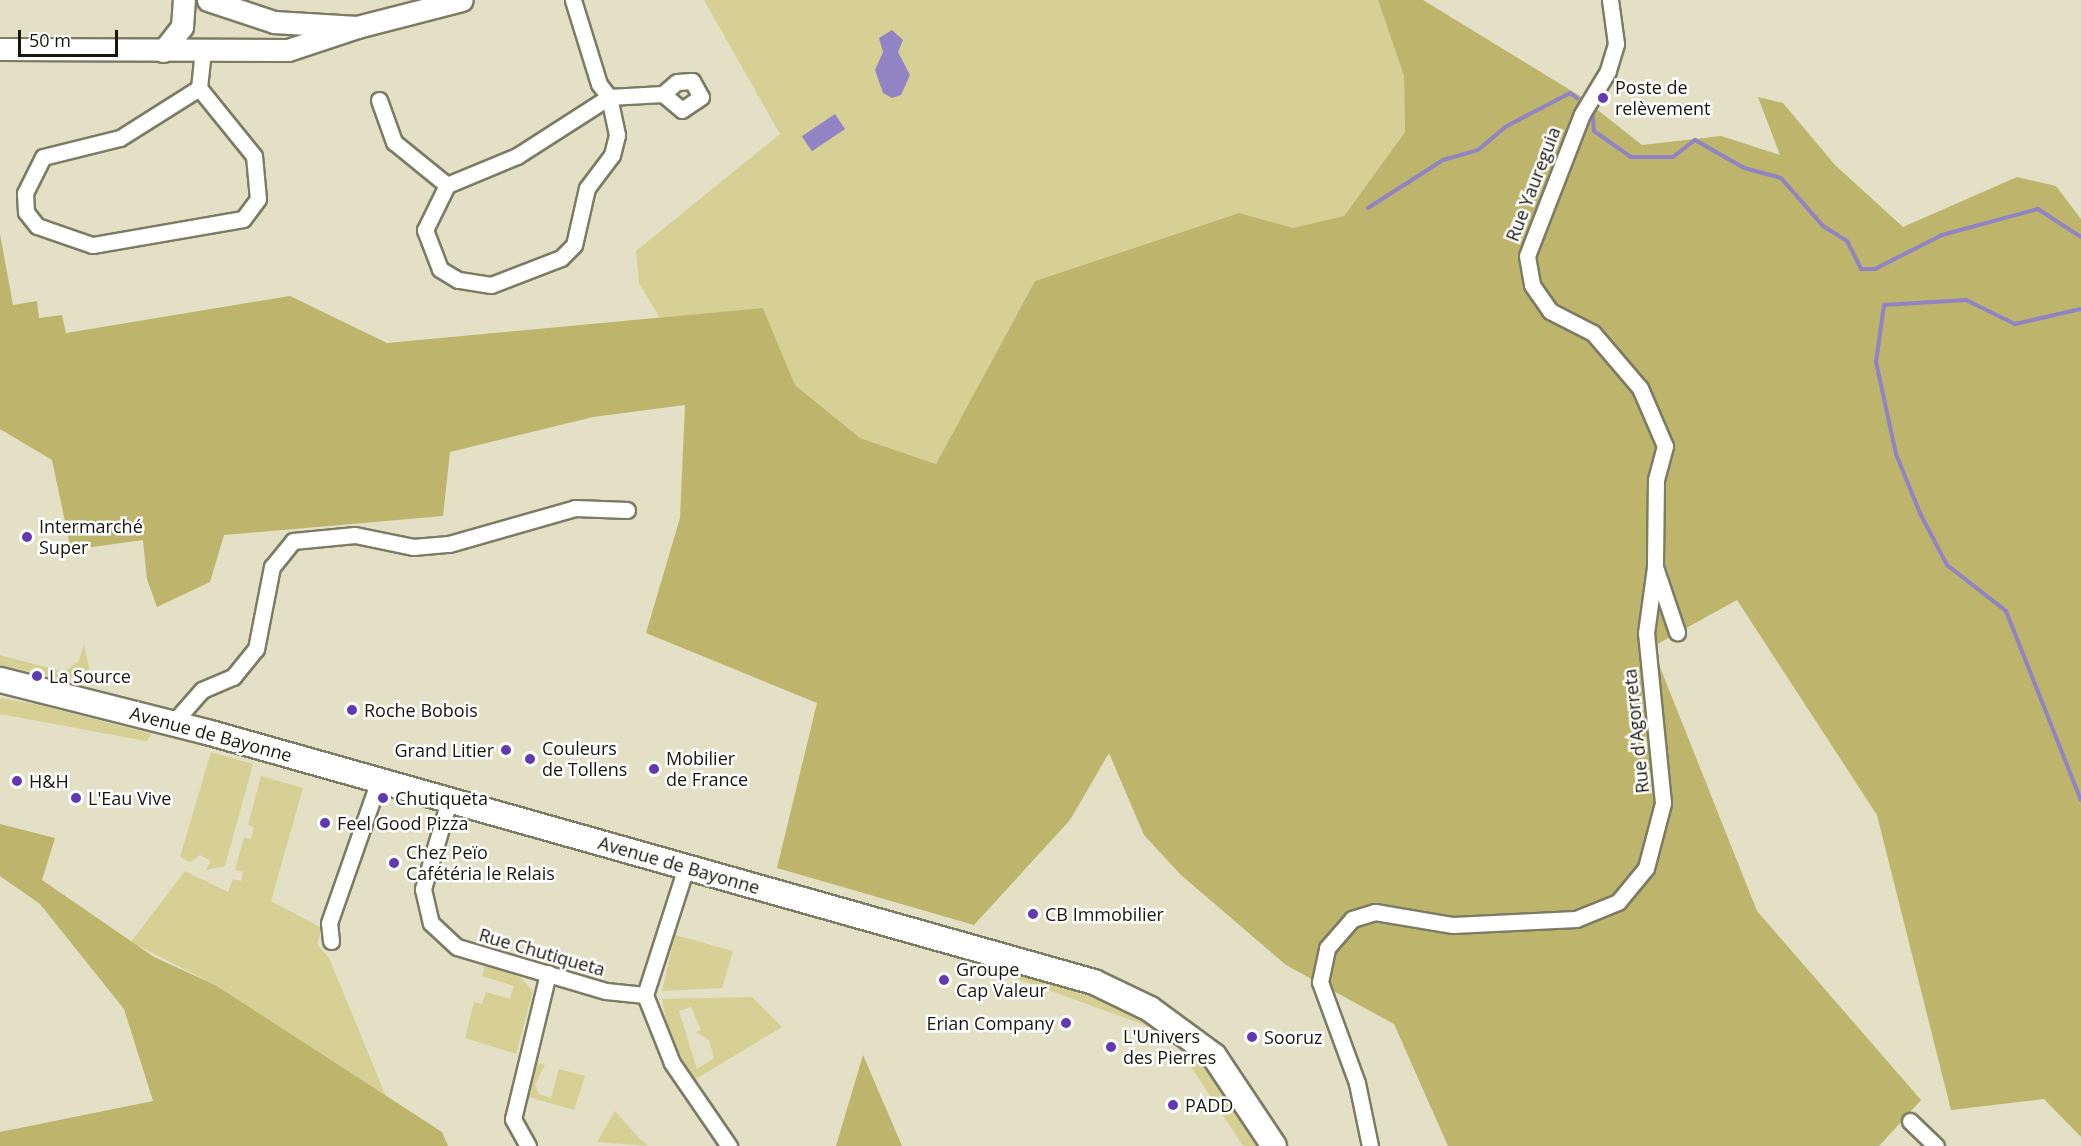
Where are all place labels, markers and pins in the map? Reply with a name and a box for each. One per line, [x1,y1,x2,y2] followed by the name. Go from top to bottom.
[1615,77,1710,119] place label: Poste de relèvement
[1596,91,1610,105] marker: Poste de relèvement
[39,516,143,558] place label: Intermarché Super
[20,530,34,544] marker: Intermarché Super
[49,665,131,687] place label: La Source
[30,669,44,683] marker: La Source
[364,699,478,721] place label: Roche Bobois
[345,703,359,717] marker: Roche Bobois
[542,738,627,780] place label: Couleurs de Tollens
[394,739,494,761] place label: Grand Litier
[499,743,513,757] marker: Grand Litier
[666,748,748,790] place label: Mobilier de France
[523,752,537,766] marker: Couleurs de Tollens
[647,762,661,776] marker: Mobilier de France
[29,770,69,792] place label: H&H
[10,774,24,788] marker: H&H
[88,787,171,809] place label: L'Eau Vive
[395,787,488,809] place label: Chutiqueta
[69,791,83,805] marker: L'Eau Vive
[376,791,390,805] marker: Chutiqueta
[337,812,468,834] place label: Feel Good Pizza
[318,816,332,830] marker: Feel Good Pizza
[406,842,555,884] place label: Chez Peïo Cafétéria le Relais
[387,856,401,870] marker: Chez Peïo Cafétéria le Relais
[1045,903,1164,925] place label: CB Immobilier
[1026,907,1040,921] marker: CB Immobilier
[956,959,1047,1002] place label: Groupe Cap Valeur
[937,973,951,987] marker: Groupe Cap Valeur
[926,1012,1054,1034] place label: Erian Company
[1059,1016,1073,1030] marker: Erian Company
[1123,1026,1216,1068] place label: L'Univers des Pierres
[1264,1026,1322,1048] place label: Sooruz
[1245,1030,1259,1044] marker: Sooruz
[1104,1040,1118,1054] marker: L'Univers des Pierres
[1185,1094,1233,1116] place label: PADD
[1166,1098,1180,1112] marker: PADD

